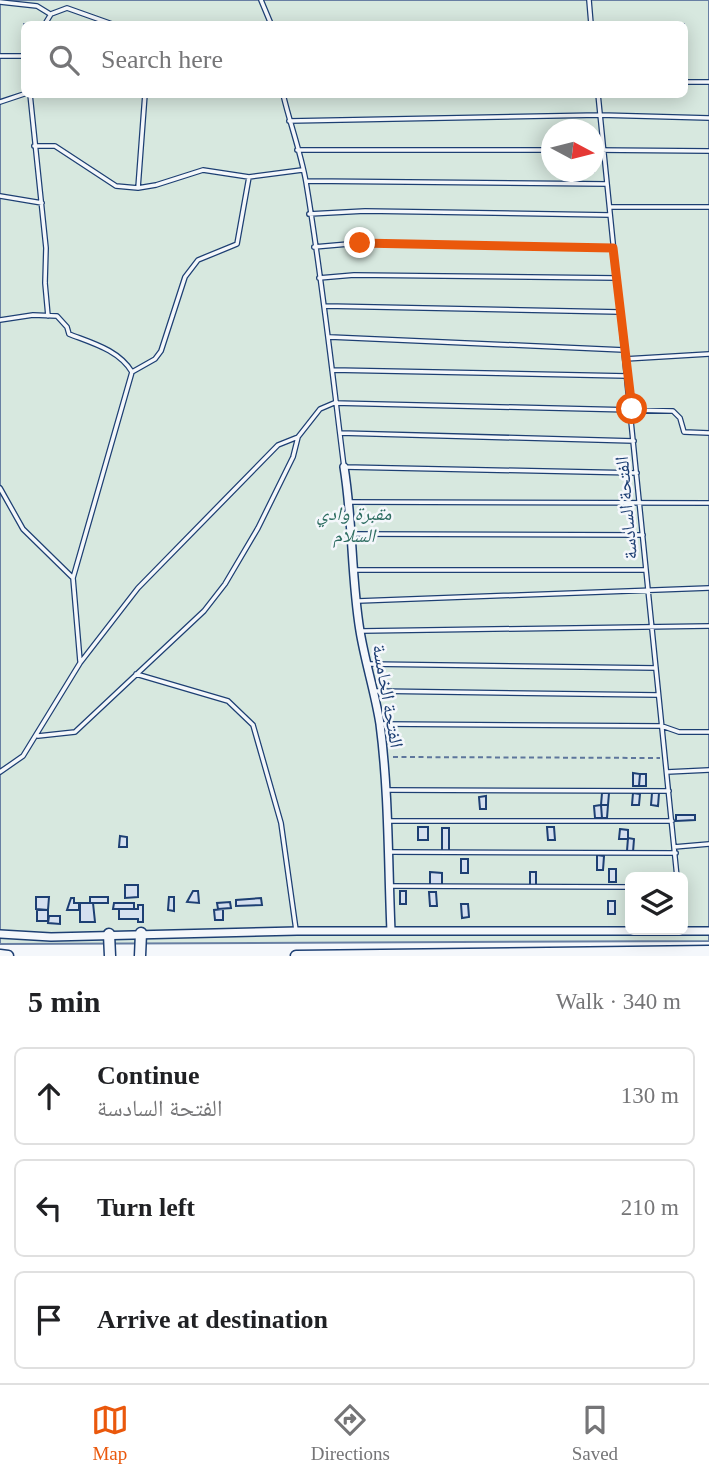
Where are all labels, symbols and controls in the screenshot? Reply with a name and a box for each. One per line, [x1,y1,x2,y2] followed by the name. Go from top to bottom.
[21,21,688,98] search box
[45,41,83,79] icon: search
[101,45,223,74] text: Search here
[541,119,604,182] north arrow
[344,227,375,258] route end
[616,393,647,424] route start
[611,455,641,561] street label: الفتحة السادسة
[317,503,392,548] park label: مقبرة وادي السلام
[369,643,407,749] street label: الفتحة الخامسة
[625,872,688,935] map controls
[625,872,688,935] button: layers
[28,985,101,1018] text: 5 min
[556,989,681,1014] text: Walk · 340 m
[97,1061,200,1090] text: Continue
[30,1077,68,1115] icon: ahead
[621,1083,679,1108] text: 130 m
[97,1096,222,1121] text: الفتحة السادسة
[30,1189,68,1227] icon: left
[97,1193,195,1222] text: Turn left
[621,1195,679,1220] text: 210 m
[30,1301,68,1339] icon: arrive
[97,1305,328,1334] text: Arrive at destination
[91,1401,129,1465] tab: Map
[311,1401,390,1465] tab: Directions
[572,1401,618,1465] tab: Saved

